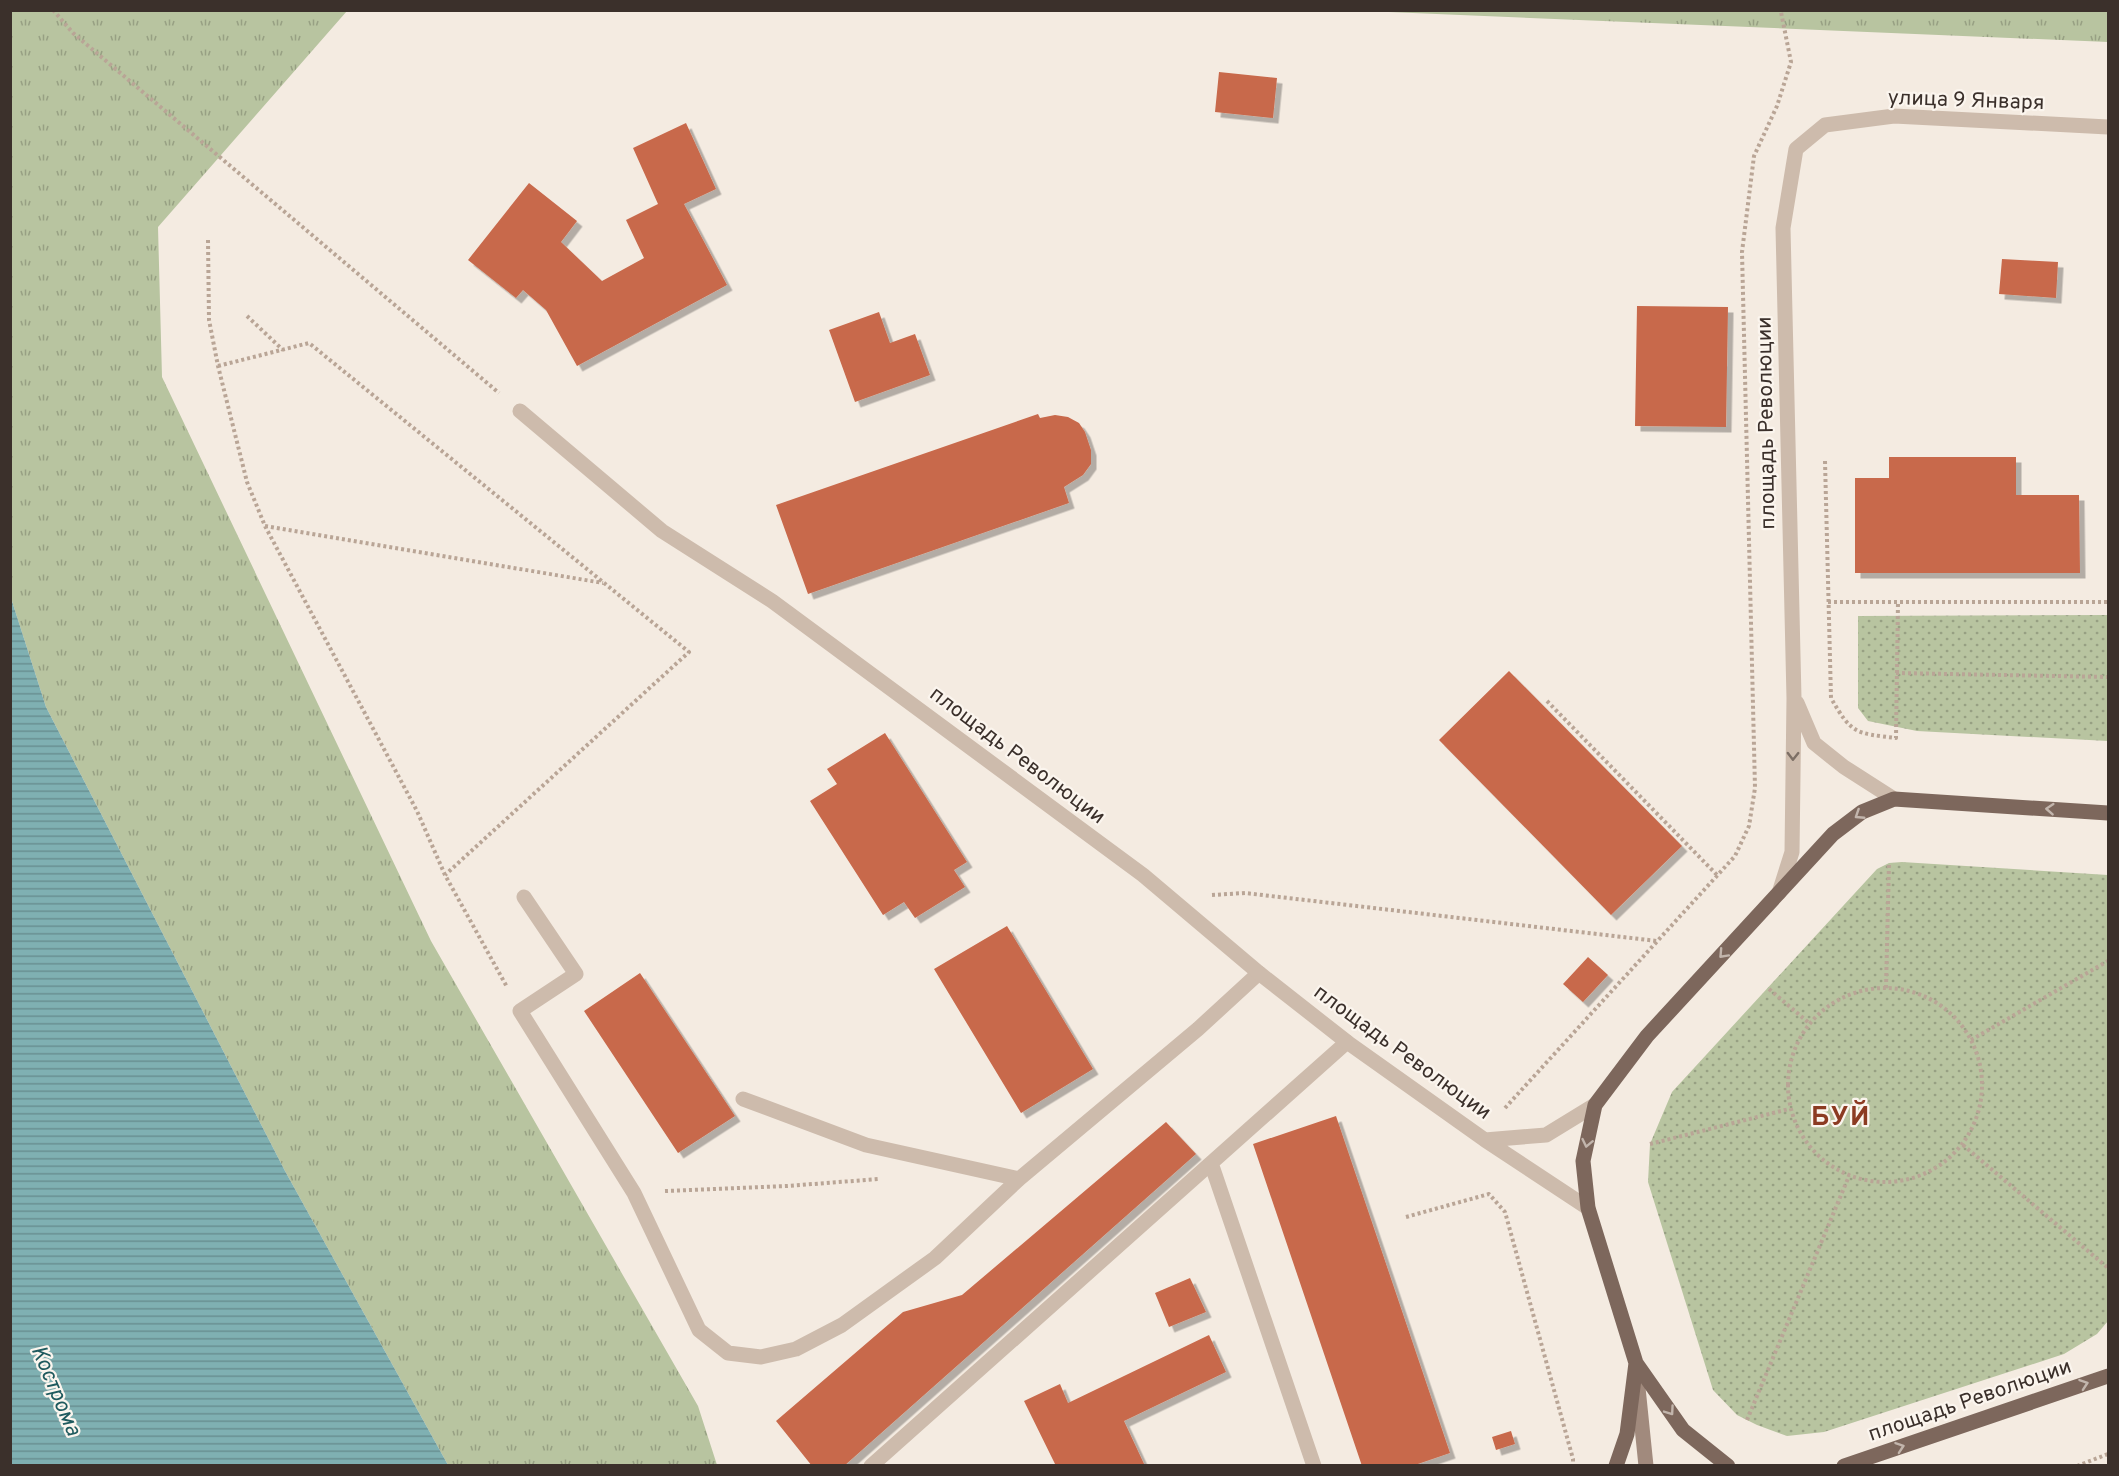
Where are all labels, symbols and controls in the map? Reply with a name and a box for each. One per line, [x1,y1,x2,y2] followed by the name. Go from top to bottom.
[1887,85,2045,117] street label: улица 9 Января
[1752,316,1782,530] street label: площадь Революции
[924,681,1110,831] street label: площадь Революции
[1787,752,1799,761] one-way arrow
[2046,803,2055,816] one-way arrow
[1855,808,1866,819] one-way arrow
[1719,947,1730,957] one-way arrow
[1308,979,1496,1127] street label: площадь Революции
[1811,1100,1871,1135] district label: БУЙ
[1581,1137,1594,1147] one-way arrow
[24,1342,86,1441] water label: Кострома
[1865,1354,2075,1448] street label: площадь Революции
[2078,1379,2089,1392] one-way arrow
[1663,1404,1674,1415] one-way arrow
[1894,1441,1905,1454] one-way arrow

